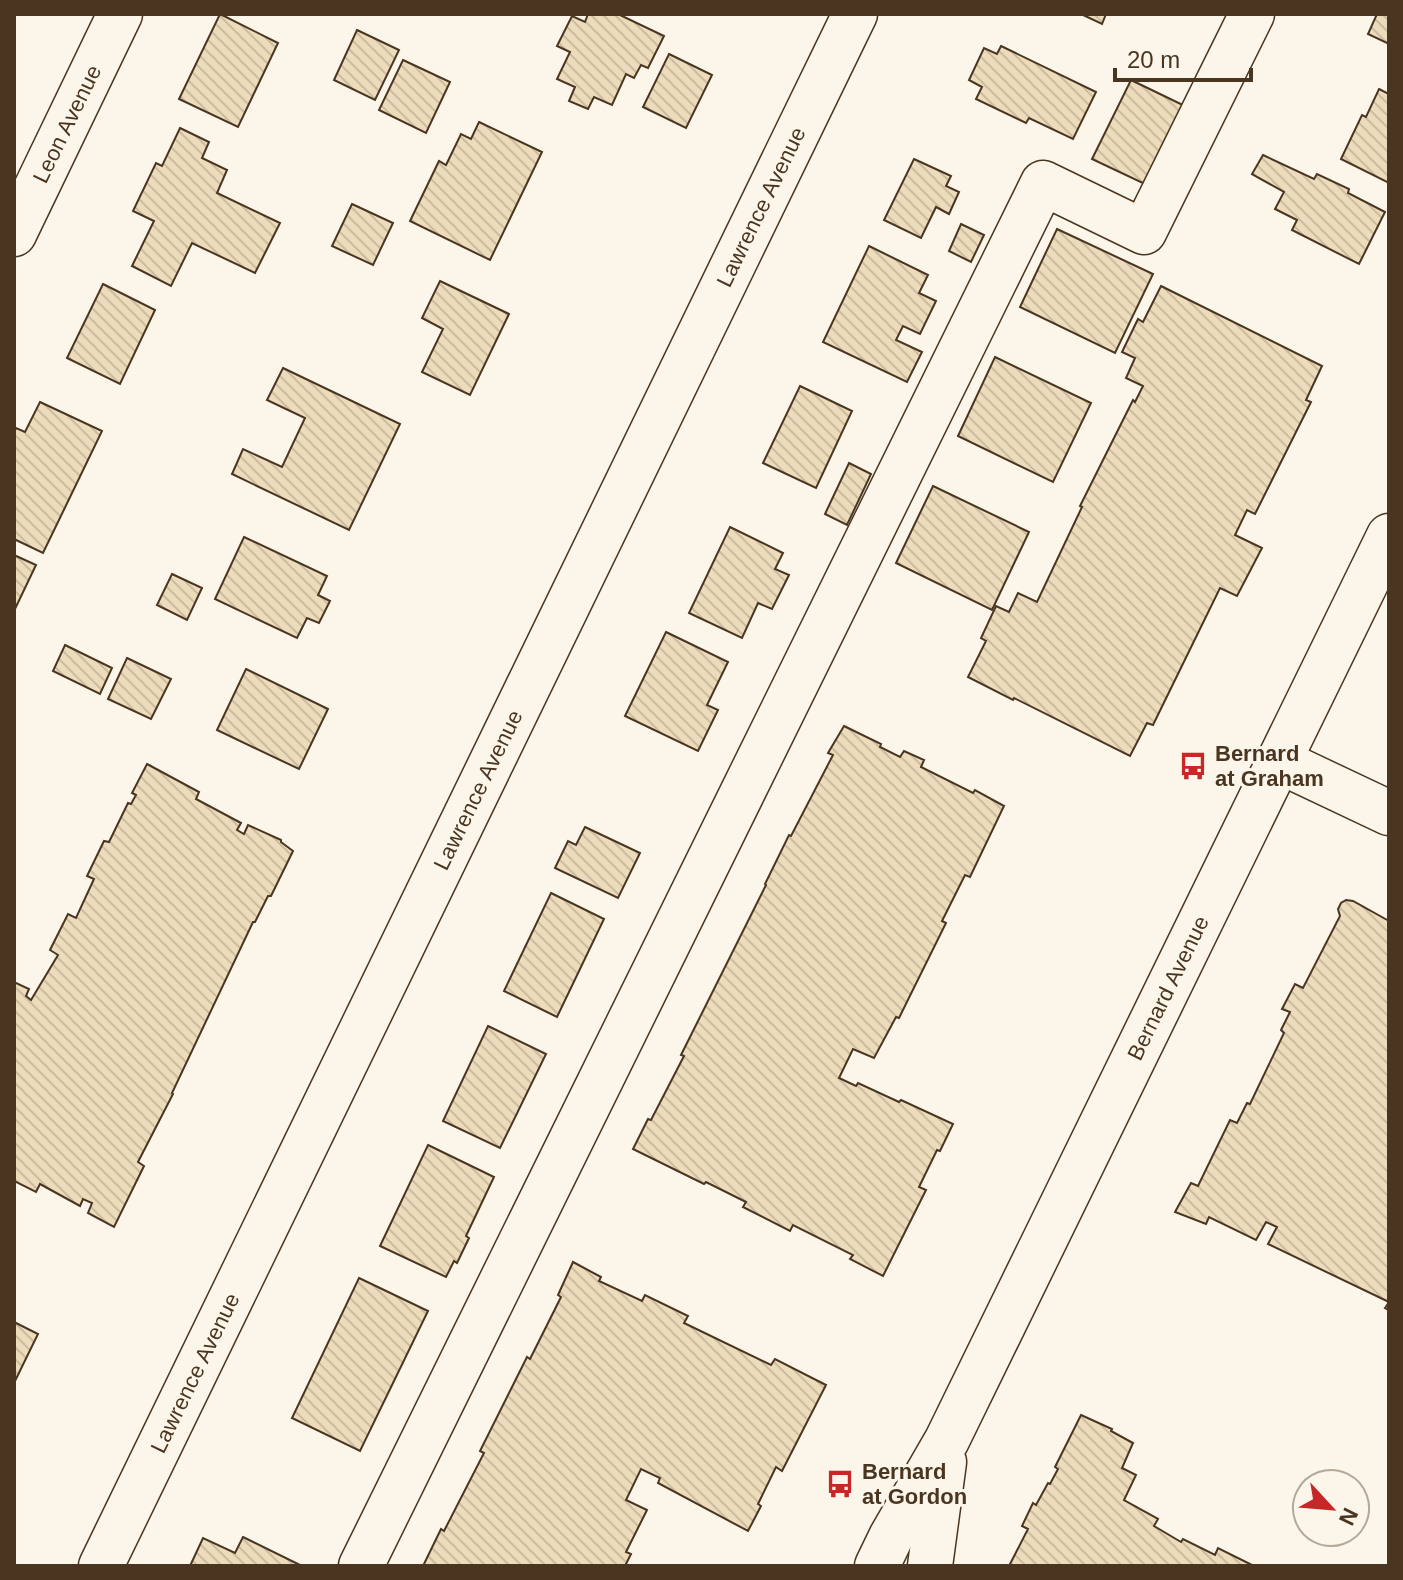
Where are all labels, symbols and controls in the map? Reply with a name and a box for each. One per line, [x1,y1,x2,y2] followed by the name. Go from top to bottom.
[1115,32,1251,82] scale bar
[1127,46,1180,73] text: 20 m
[28,61,106,187] street label: Leon Avenue
[712,123,810,291] street label: Lawrence Avenue
[429,706,527,874] street label: Lawrence Avenue
[1215,741,1324,791] place label: Bernard at Graham
[1178,751,1208,781] bus stop icon: Bernard at Graham
[1122,912,1214,1064] street label: Bernard Avenue
[146,1289,244,1457] street label: Lawrence Avenue
[862,1459,967,1509] place label: Bernard at Gordon
[1291,1468,1371,1548] north arrow
[825,1469,855,1499] bus stop icon: Bernard at Gordon
[1334,1504,1363,1529] text: N

